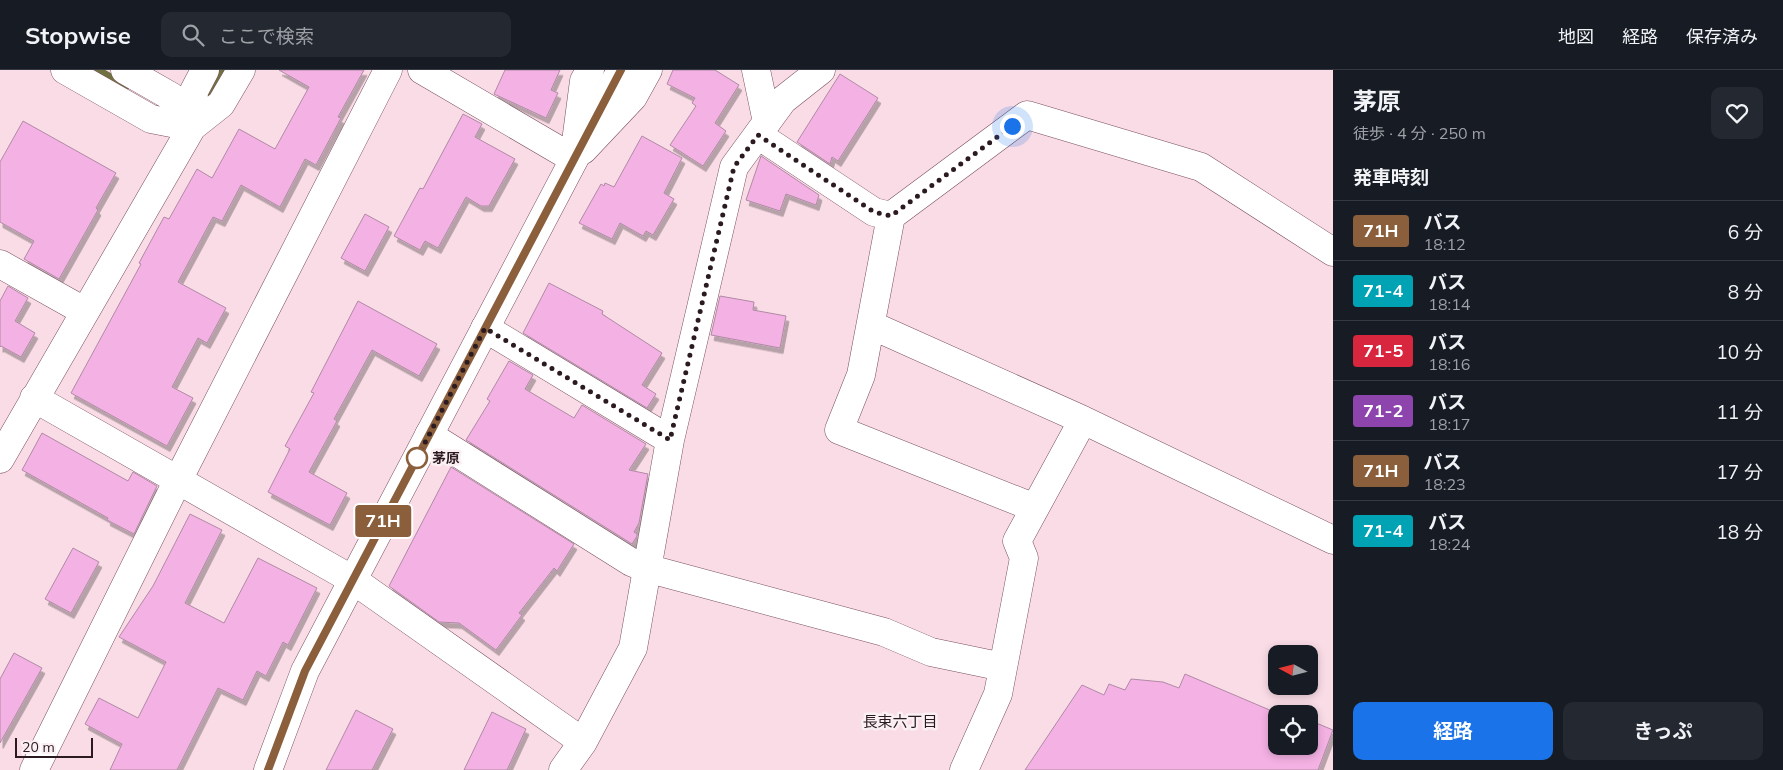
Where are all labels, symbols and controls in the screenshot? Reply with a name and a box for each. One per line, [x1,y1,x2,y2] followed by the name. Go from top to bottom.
[161,12,511,57] search box
[25,20,131,50] text: Stopwise
[179,21,207,49] icon: search
[219,24,314,48] text: ここで検索
[1558,25,1594,48] text: 地図
[1622,25,1658,48] text: 経路
[1686,25,1758,48] text: 保存済み
[1353,86,1401,116] text: 茅原
[1711,87,1763,139] button: heart
[1000,114,1025,139] your location
[1353,123,1486,143] text: 徒歩 · 4 分 · 250 m
[1353,165,1429,189] text: 発車時刻
[1424,210,1462,234] text: バス
[1363,219,1399,242] text: 71H
[1728,220,1763,244] text: 6 分
[1424,234,1466,254] text: 18:12
[1428,270,1466,294] text: バス
[1363,279,1403,302] text: 71-4
[1728,280,1763,304] text: 8 分
[1428,294,1470,314] text: 18:14
[1428,330,1466,354] text: バス
[1363,339,1403,362] text: 71-5
[1716,340,1763,364] text: 10 分
[1428,354,1470,374] text: 18:16
[1428,390,1466,414] text: バス
[1363,399,1403,422] text: 71-2
[1716,400,1763,424] text: 11 分
[1428,414,1470,434] text: 18:17
[406,447,428,469] marker: 茅原
[432,449,460,467] place label: 茅原
[1424,450,1462,474] text: バス
[1363,459,1399,482] text: 71H
[1716,460,1763,484] text: 17 分
[1424,474,1466,494] text: 18:23
[354,505,412,537] line badge: 71H
[365,509,401,532] text: 71H
[1428,510,1466,534] text: バス
[1363,519,1403,542] text: 71-4
[1716,520,1763,544] text: 18 分
[1428,534,1470,554] text: 18:24
[1268,645,1318,695] north arrow
[1268,645,1318,755] map controls
[1353,702,1553,760] button: 経路
[1563,702,1763,760] button: きっぷ
[1268,705,1318,755] button: locate
[862,712,938,731] district label: 長束六丁目
[15,735,92,758] scale bar
[22,738,55,756] text: 20 m

